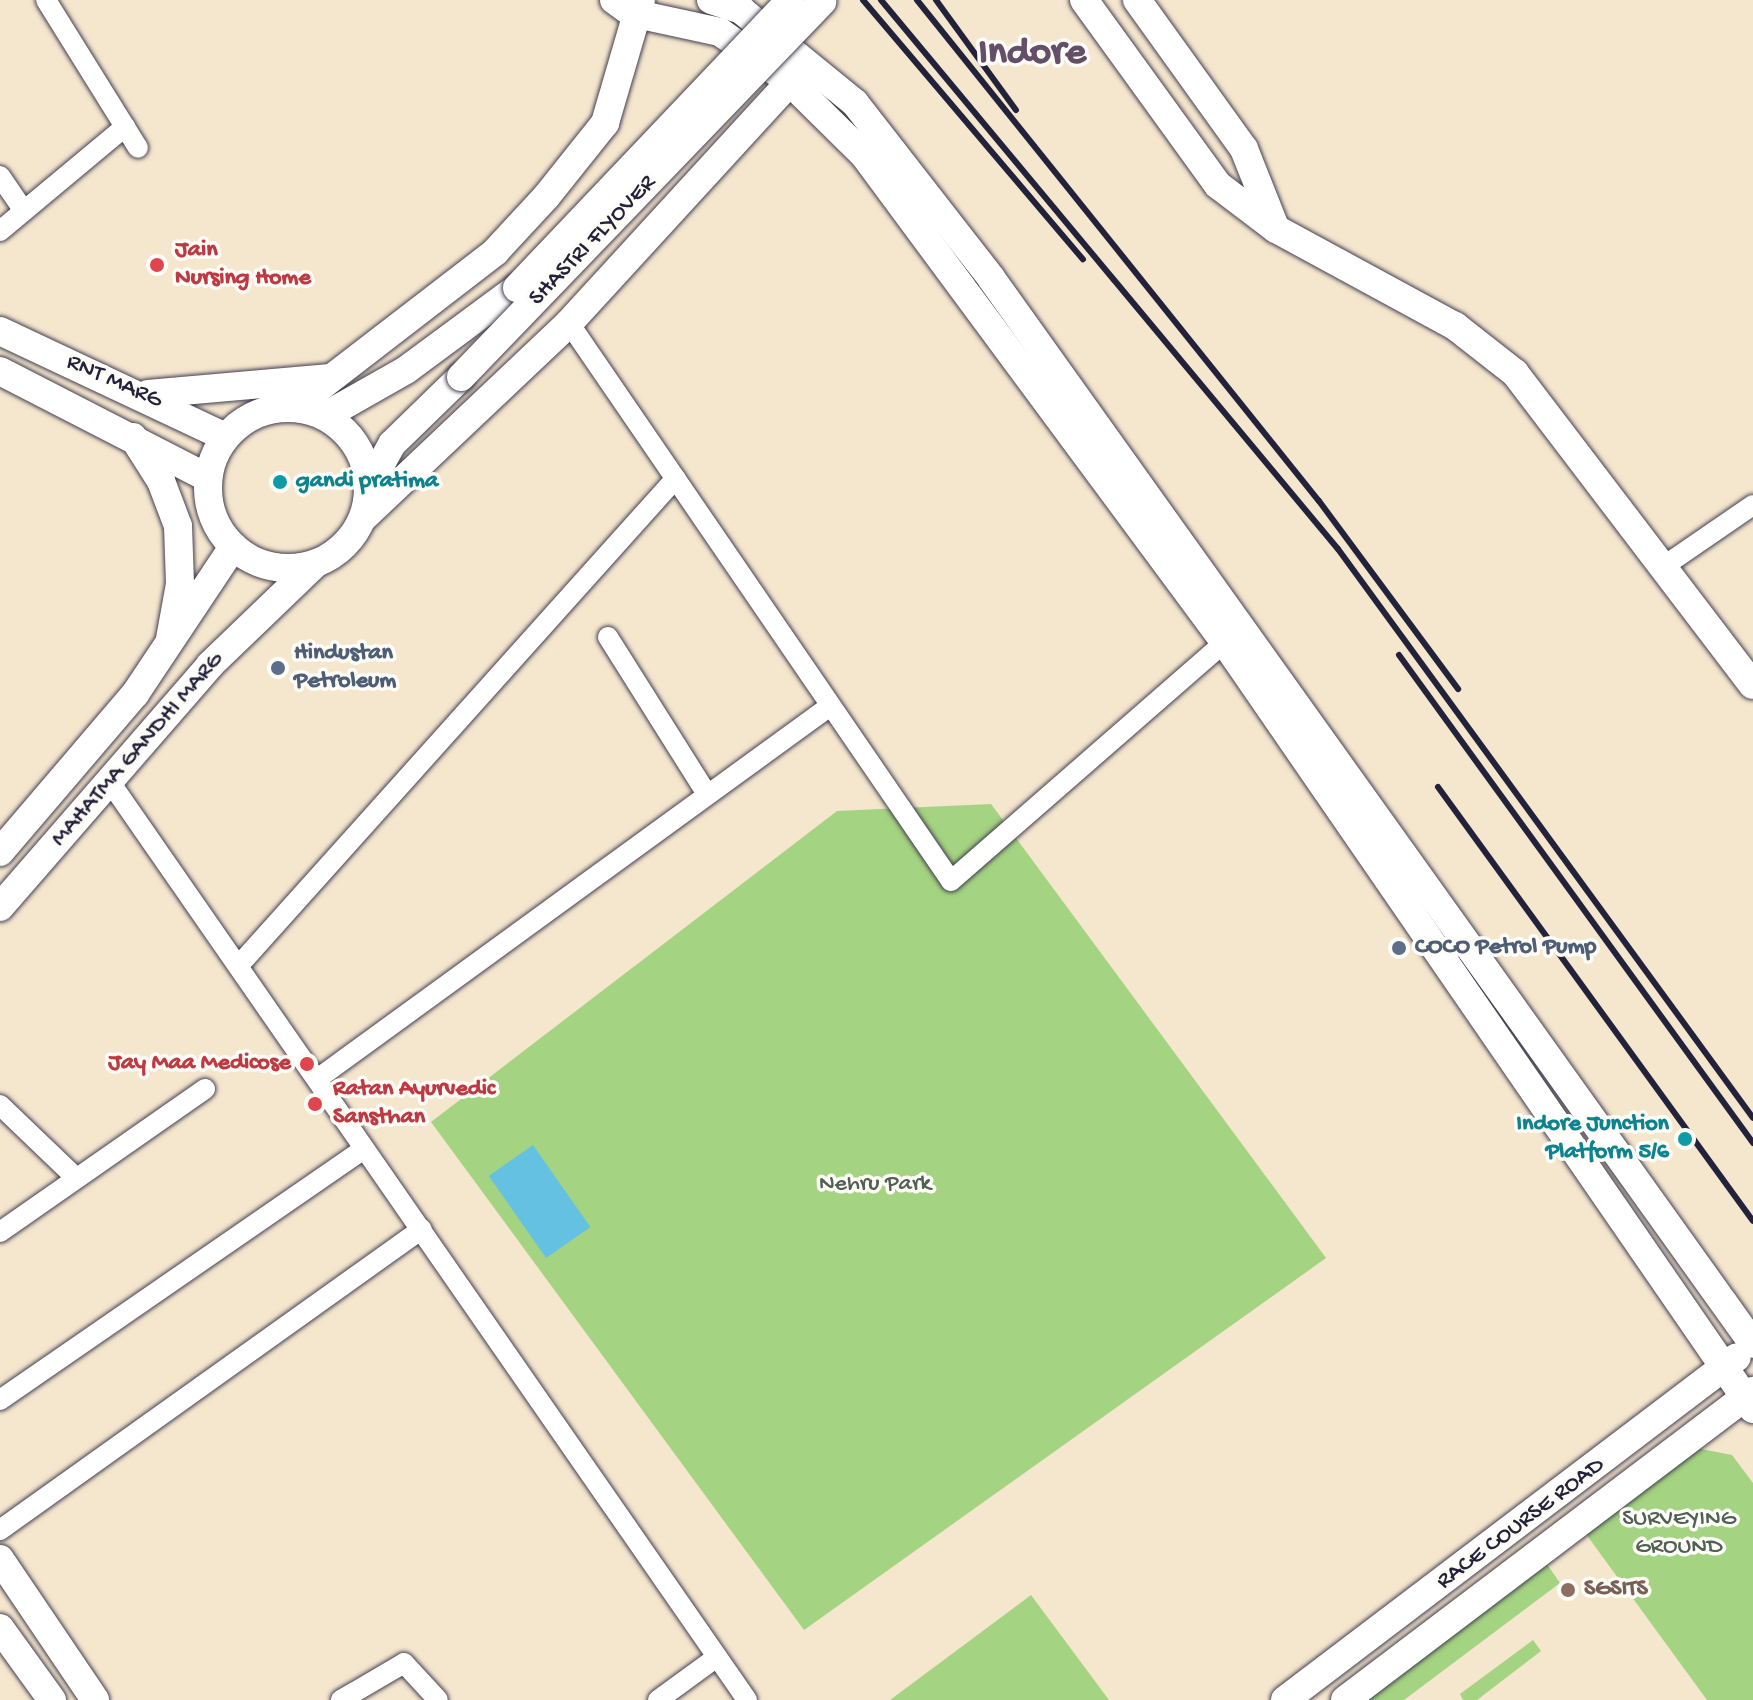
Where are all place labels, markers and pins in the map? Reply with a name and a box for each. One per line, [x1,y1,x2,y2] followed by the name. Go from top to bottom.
[175,237,311,293] place label: Jain Nursing Home
[146,254,168,276] marker: Jain Nursing Home
[296,468,438,496] place label: gandi pratima
[271,473,289,491] marker: gandi pratima
[294,640,396,696] place label: Hindustan Petroleum
[269,659,287,677] marker: Hindustan Petroleum
[1415,934,1596,962] place label: COCO Petrol Pump
[1390,939,1408,957] marker: COCO Petrol Pump
[108,1050,291,1078] place label: Jay Maa Medicose
[298,1055,316,1073] marker: Jay Maa Medicose
[333,1076,495,1132] place label: Ratan Ayurvedic Sansthan
[304,1093,326,1115] marker: Ratan Ayurvedic Sansthan
[1516,1111,1669,1167] place label: Indore Junction Platform 5/6
[1676,1130,1694,1148] marker: Indore Junction Platform 5/6
[1584,1576,1648,1604] place label: SGSITS
[1559,1581,1577,1599] marker: SGSITS

